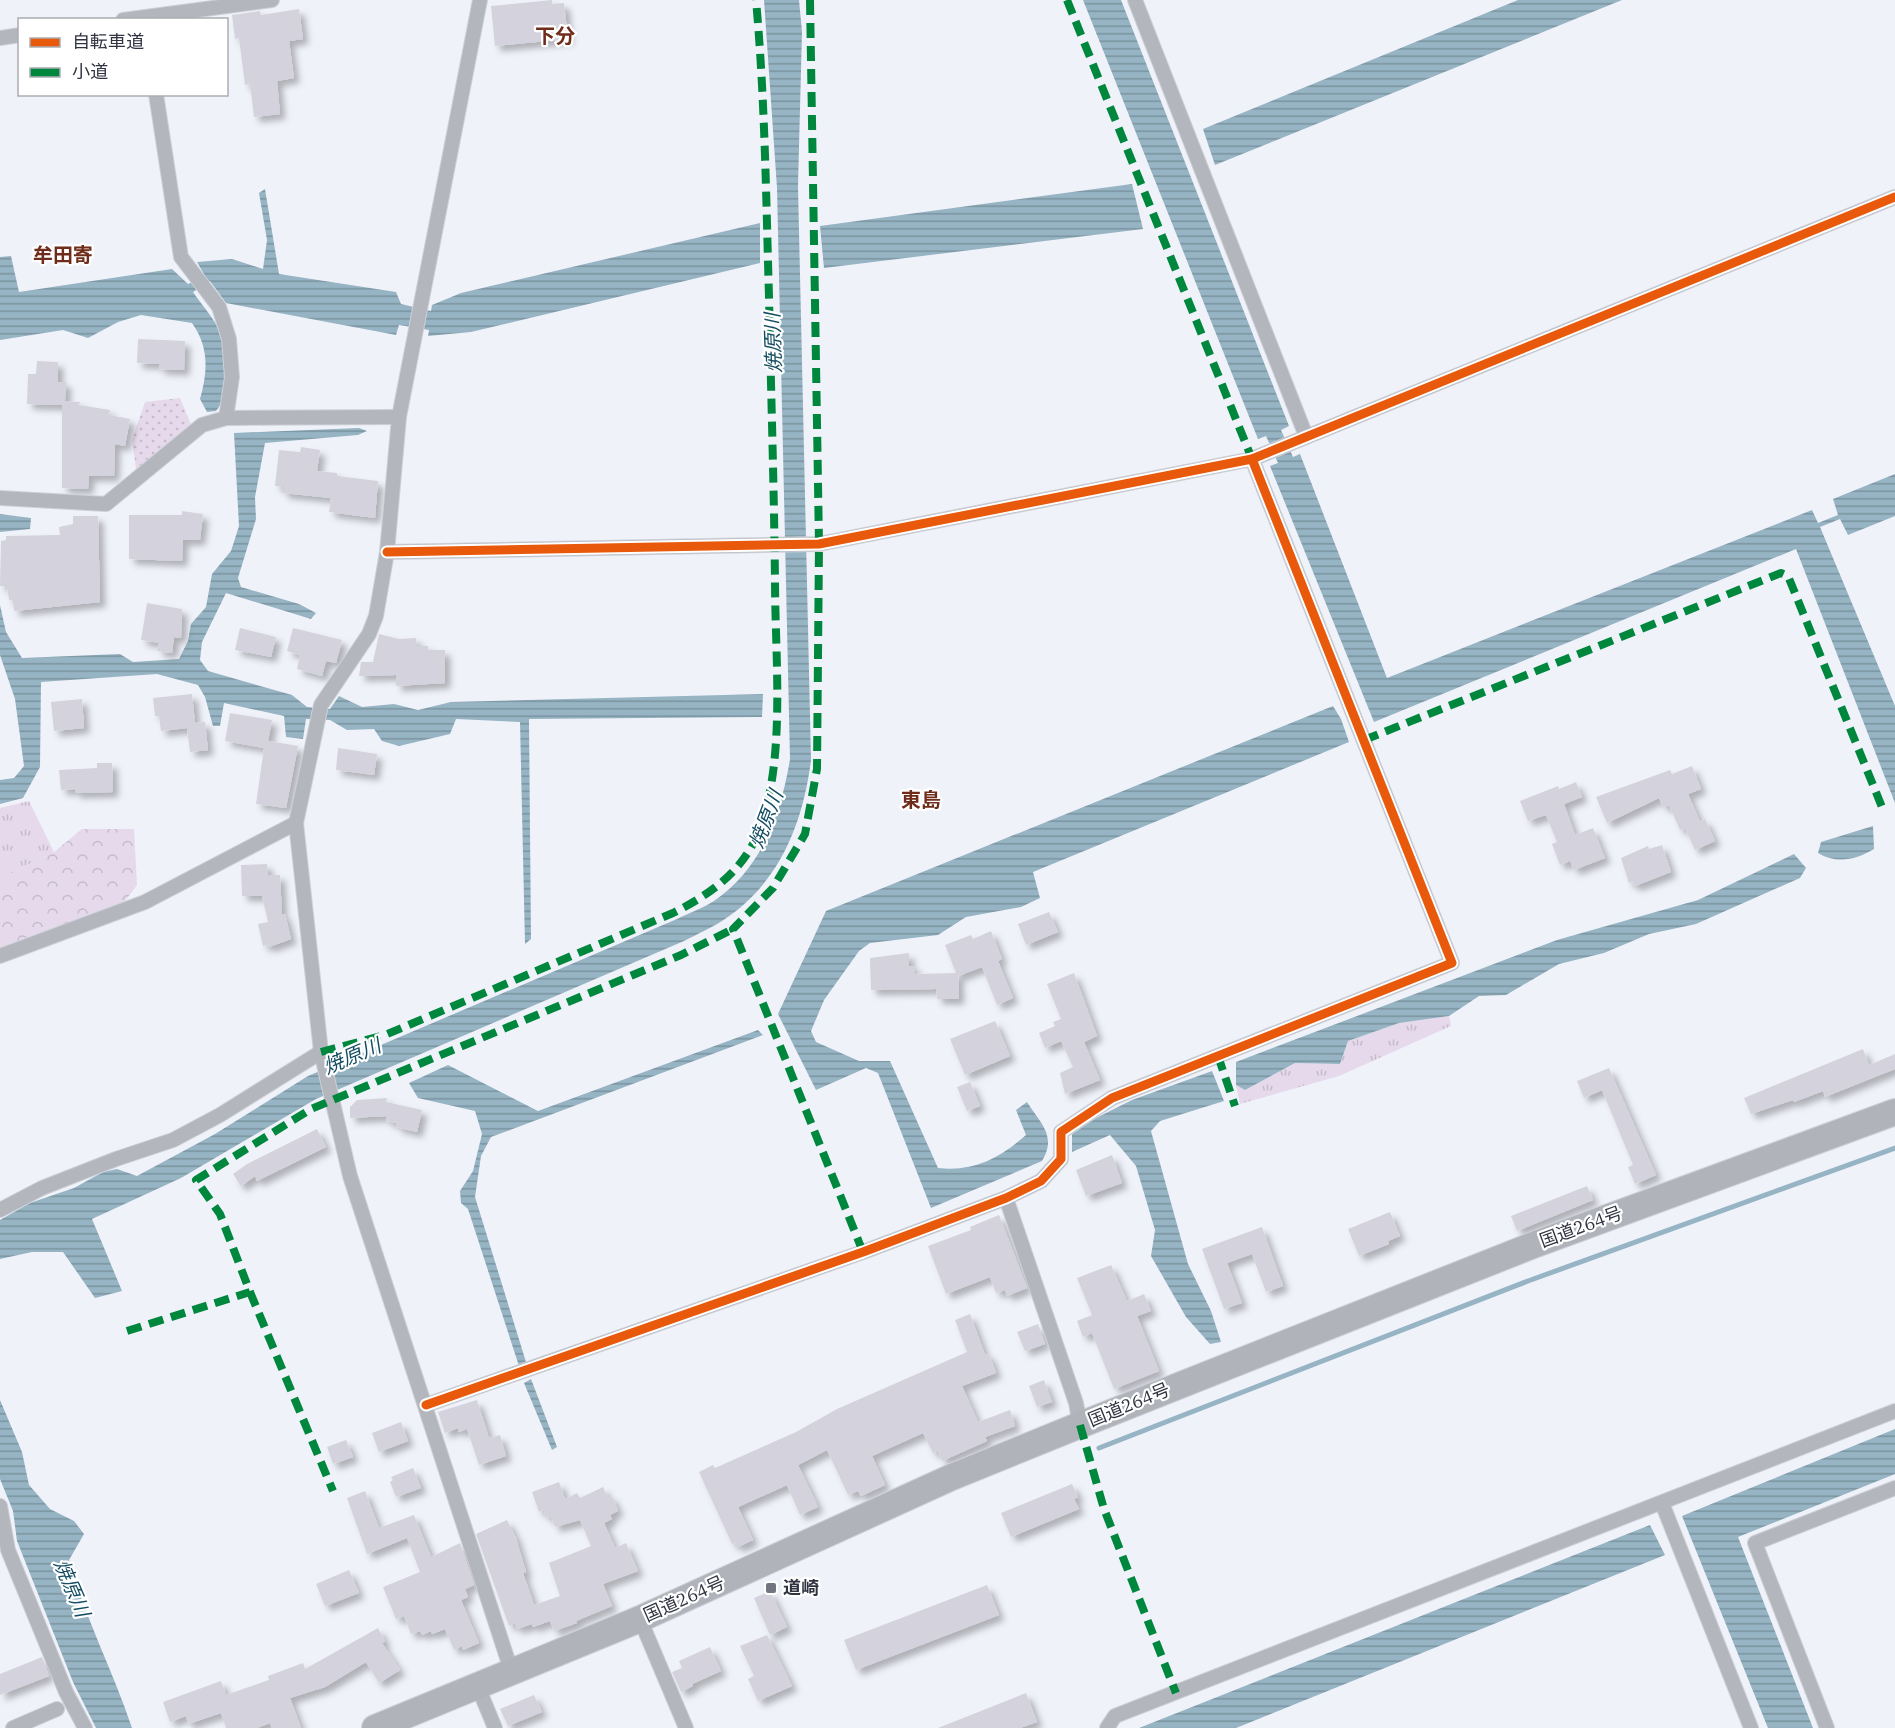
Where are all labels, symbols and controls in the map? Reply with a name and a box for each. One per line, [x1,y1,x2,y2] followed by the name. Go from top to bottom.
[18,18,228,96] legend
[535,22,575,49] district label: 下分
[72,30,144,53] text: 自転車道
[72,60,108,83] text: 小道
[33,241,93,268] district label: 牟田寄
[758,311,787,373] water label: 焼原川
[742,784,790,852] water label: 焼原川
[901,786,941,813] district label: 東島
[319,1031,387,1080] water label: 焼原川
[1536,1201,1625,1252] street label: 国道264号
[1084,1378,1173,1431] street label: 国道264号
[48,1555,97,1623] water label: 焼原川
[640,1570,728,1627] street label: 国道264号
[783,1576,819,1599] place label: 道崎
[764,1581,778,1595] marker: 道崎

